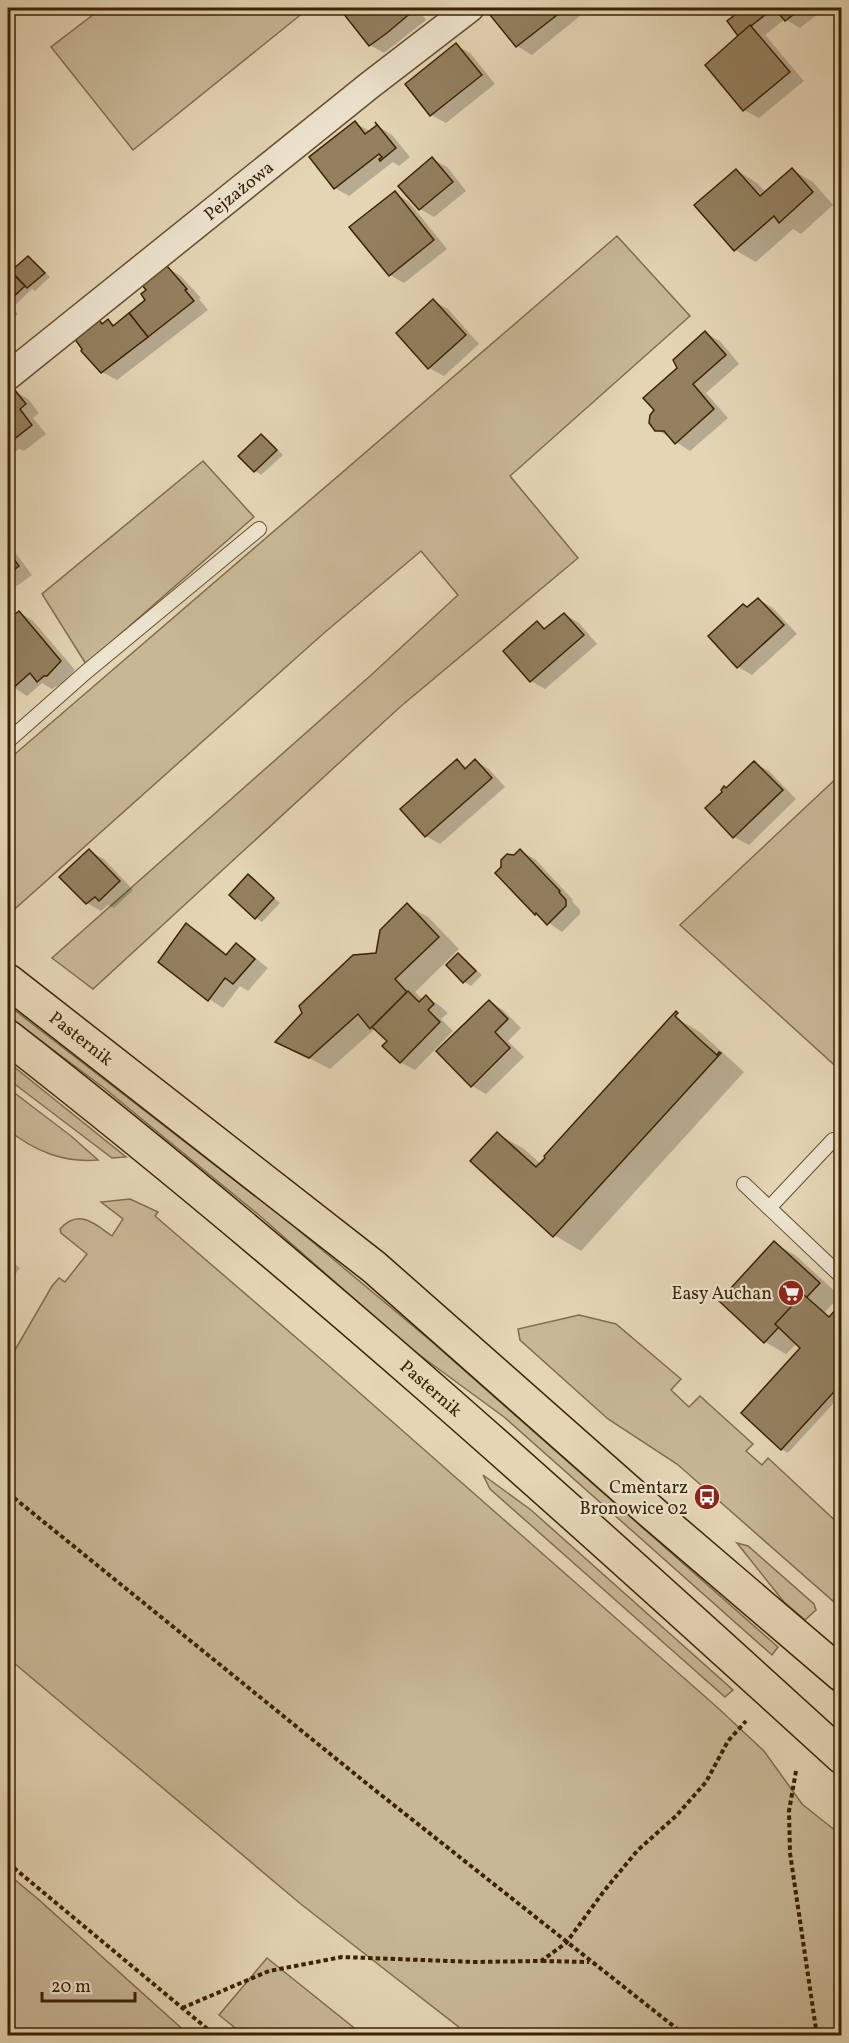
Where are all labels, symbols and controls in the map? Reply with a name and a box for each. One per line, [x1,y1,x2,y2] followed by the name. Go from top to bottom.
[199,156,280,227] street label: Pejzażowa
[43,1006,118,1073] street label: Pasternik
[776,1278,806,1308] supermarket icon: Easy Auchan
[672,1282,772,1307] place label: Easy Auchan
[394,1355,467,1424] street label: Pasternik
[580,1476,688,1522] place label: Cmentarz Bronowice 02
[692,1482,722,1512] bus stop icon: Cmentarz Bronowice 02
[42,1965,135,2003] scale bar
[51,1975,91,2000] text: 20 m

